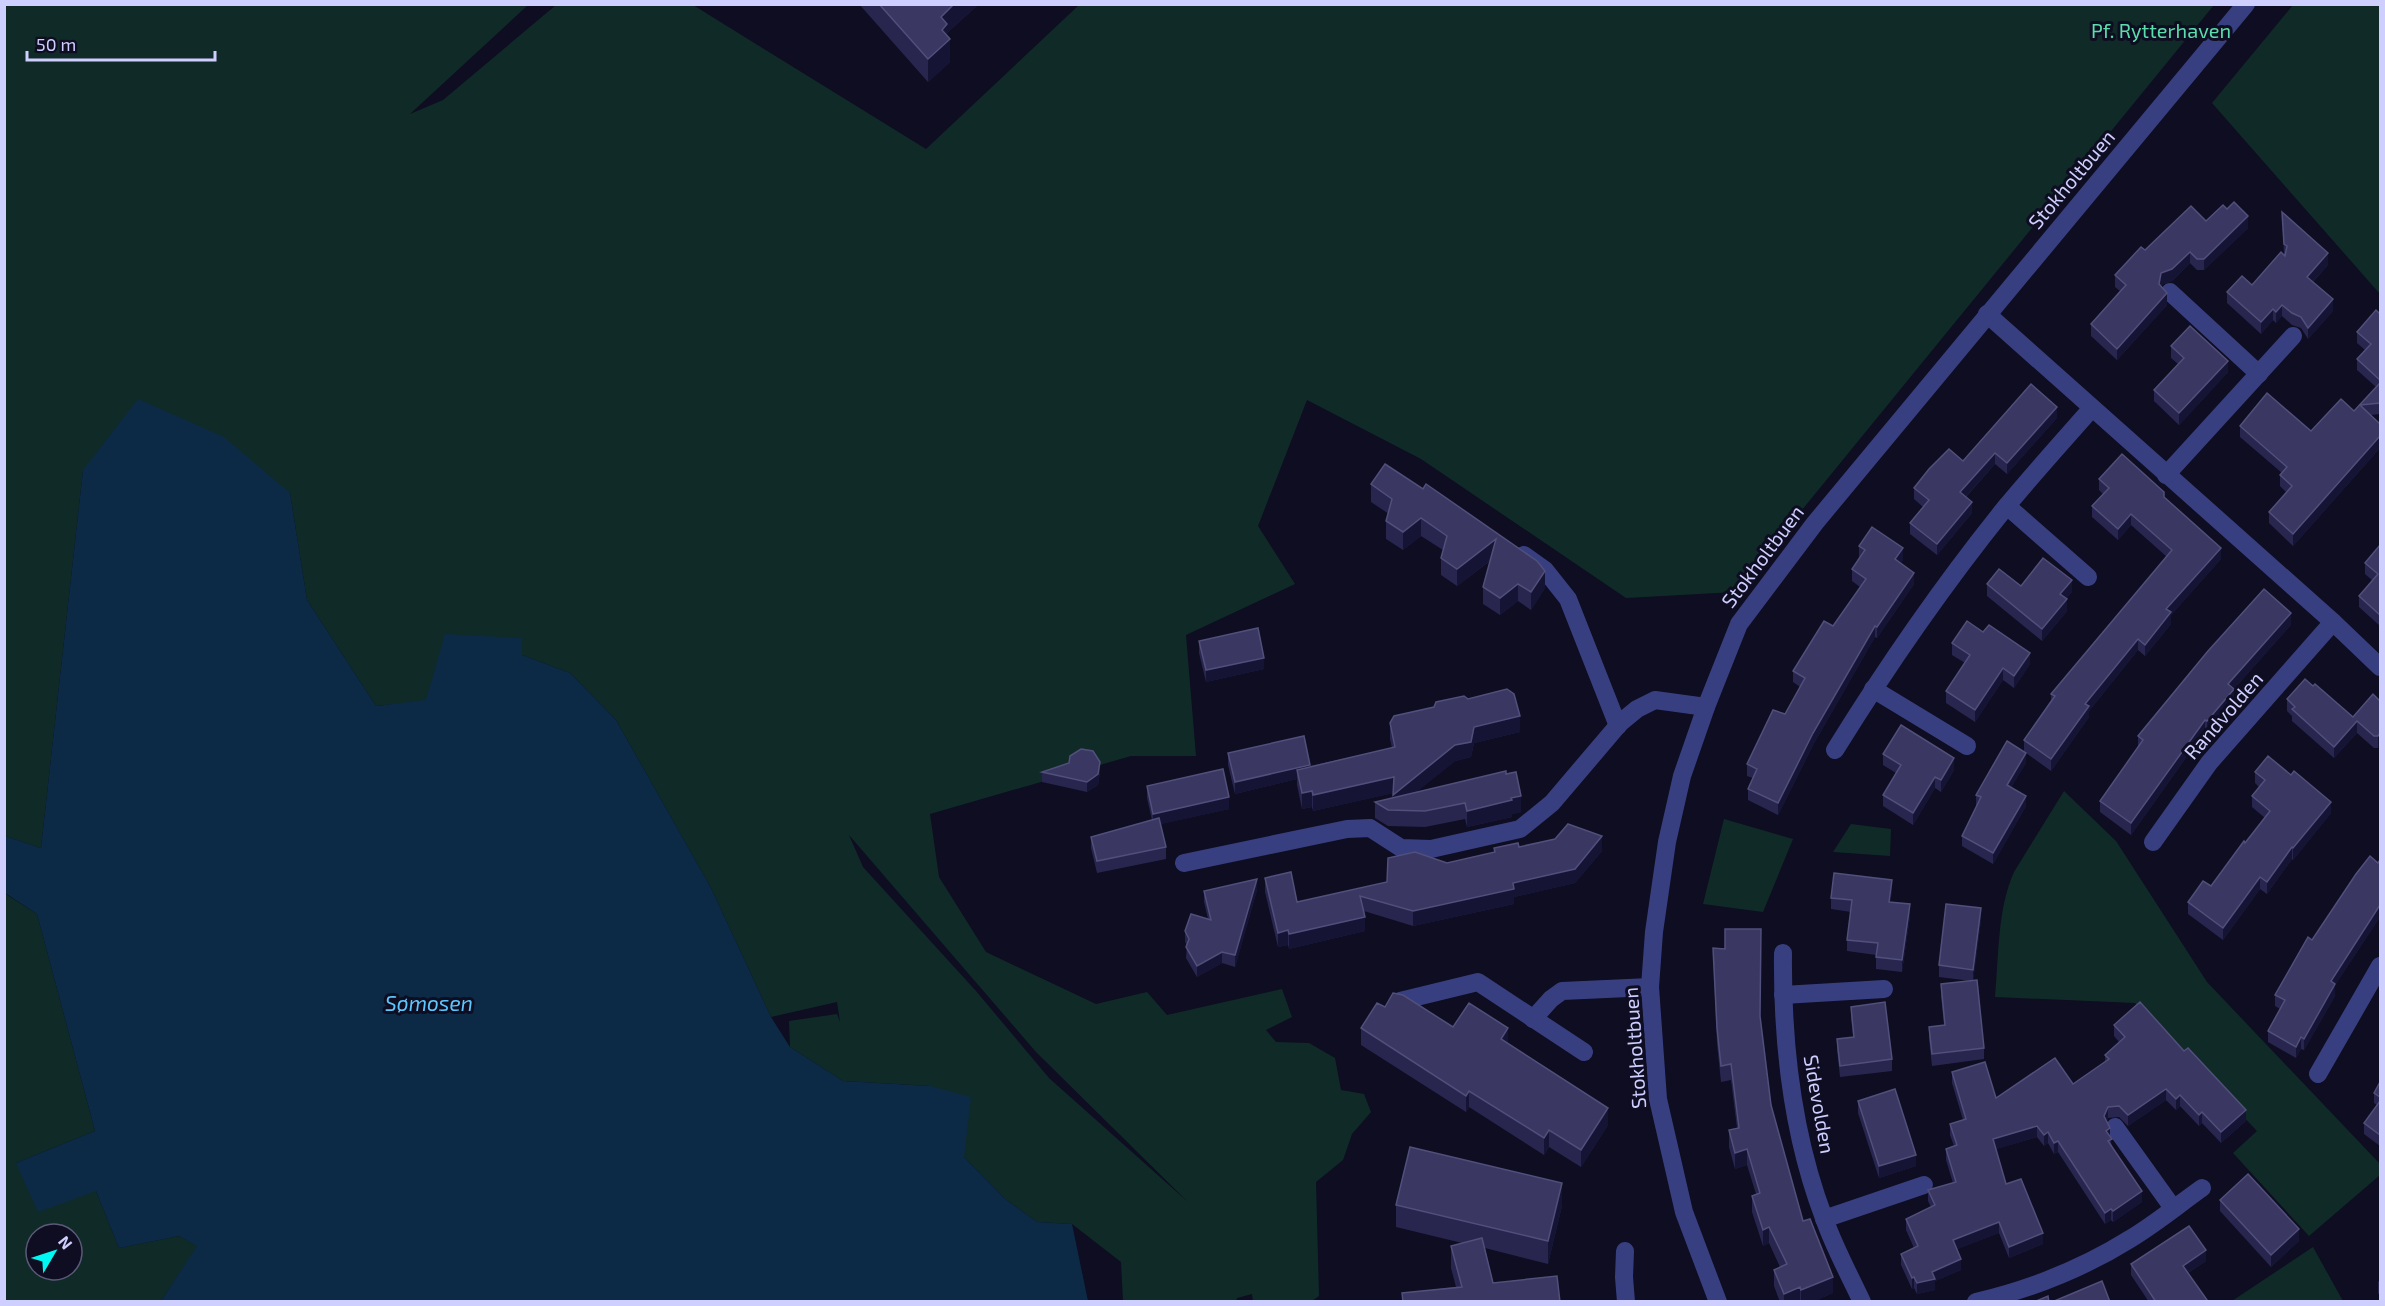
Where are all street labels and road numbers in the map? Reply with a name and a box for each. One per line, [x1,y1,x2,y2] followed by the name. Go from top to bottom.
[2023,125,2119,233] street label: Stokholtbuen
[1716,500,1808,612] street label: Stokholtbuen
[2179,666,2267,764] street label: Randvolden
[1618,986,1650,1110] street label: Stokholtbuen
[1800,1053,1840,1155] street label: Sidevolden

